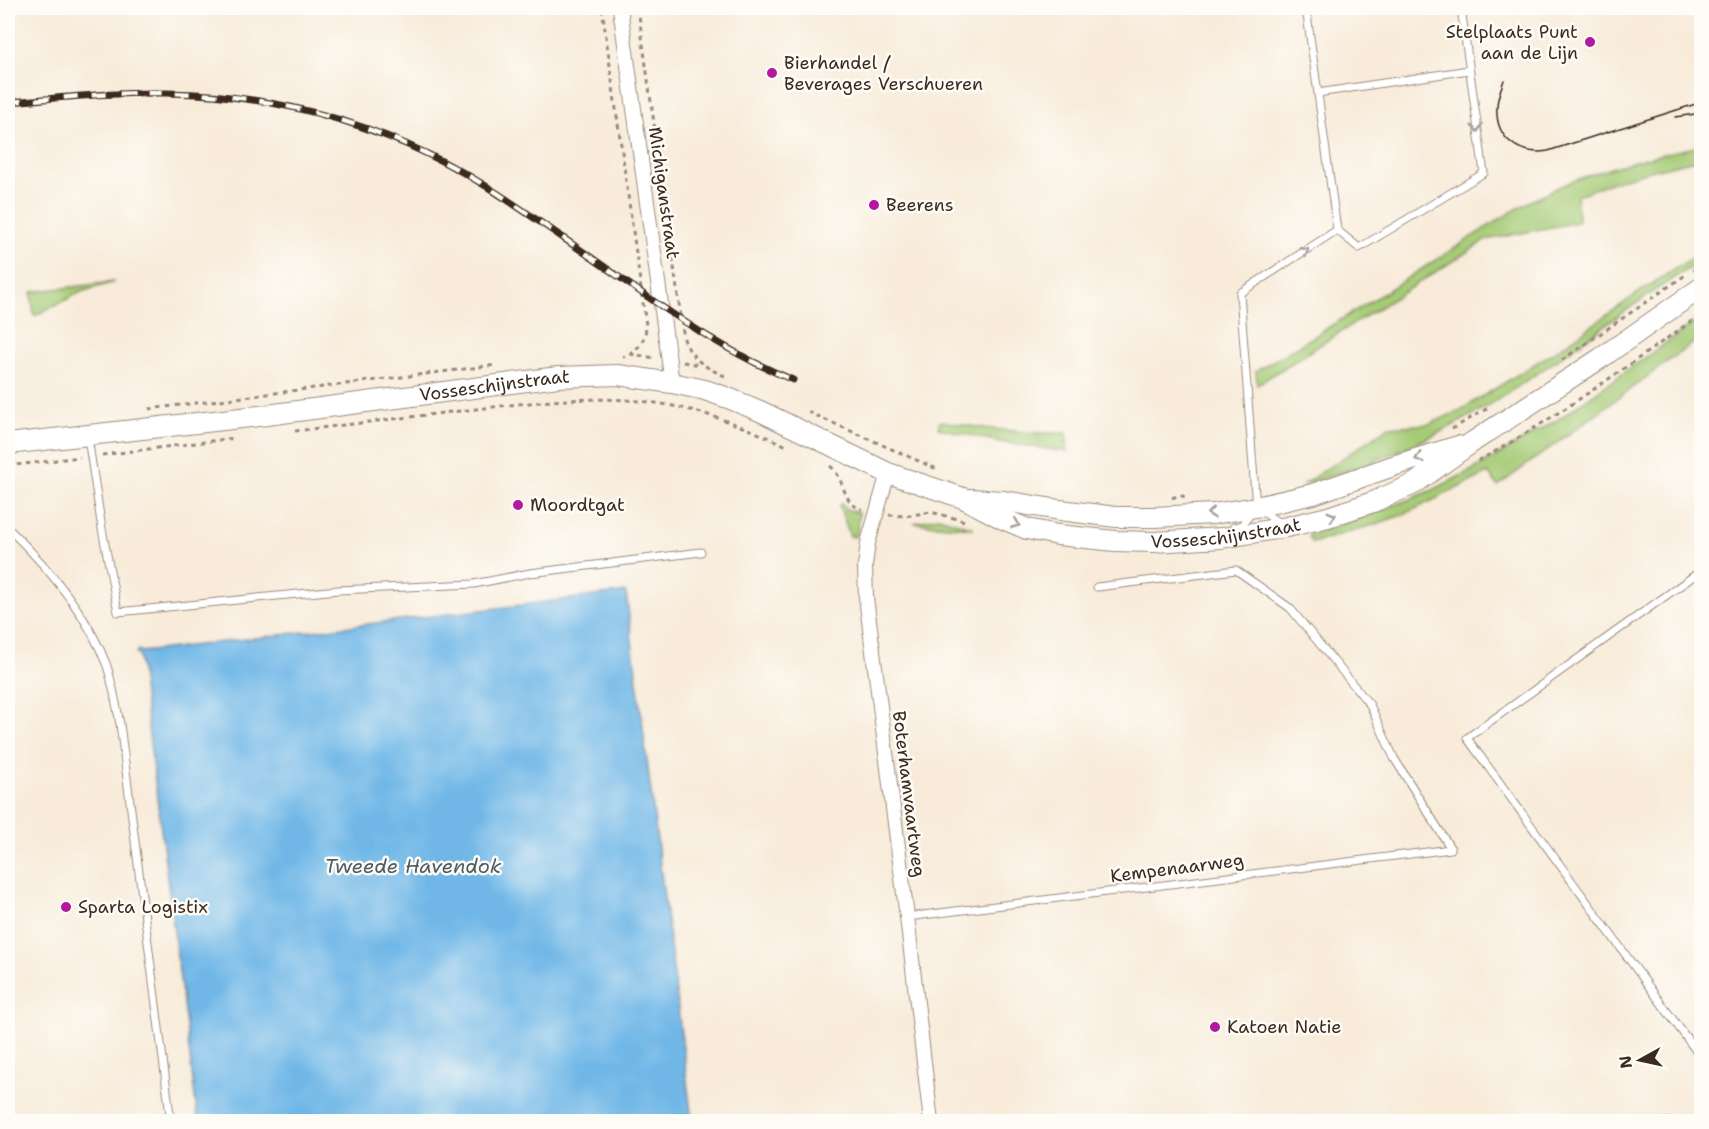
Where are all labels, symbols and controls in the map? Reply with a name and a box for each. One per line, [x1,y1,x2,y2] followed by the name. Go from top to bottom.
[1446,20,1578,65] place label: Stelplaats Punt aan de Lijn
[1583,35,1597,49] marker: Stelplaats Punt aan de Lijn
[784,51,983,96] place label: Bierhandel / Beverages Verschueren
[765,66,779,80] marker: Bierhandel / Beverages Verschueren
[1471,124,1483,133] one-way arrow
[643,125,685,261] street label: Michiganstraat
[886,193,954,217] place label: Beerens
[867,198,881,212] marker: Beerens
[1299,247,1310,258] one-way arrow
[418,365,570,407] street label: Vosseschijnstraat
[1414,451,1424,463] one-way arrow
[530,493,625,517] place label: Moordtgat
[511,498,525,512] marker: Moordtgat
[1206,506,1215,519] one-way arrow
[1326,511,1337,523] one-way arrow
[1150,512,1303,554] street label: Vosseschijnstraat
[1009,517,1020,529] one-way arrow
[887,710,931,878] street label: Boterhamvaartweg
[1109,848,1245,888] street label: Kempenaarweg
[325,853,502,879] water label: Tweede Havendok
[78,895,208,919] place label: Sparta Logistix
[59,900,73,914] marker: Sparta Logistix
[1227,1015,1341,1039] place label: Katoen Natie
[1208,1020,1222,1034] marker: Katoen Natie
[1610,1030,1670,1090] north arrow
[1614,1054,1637,1070] text: N

